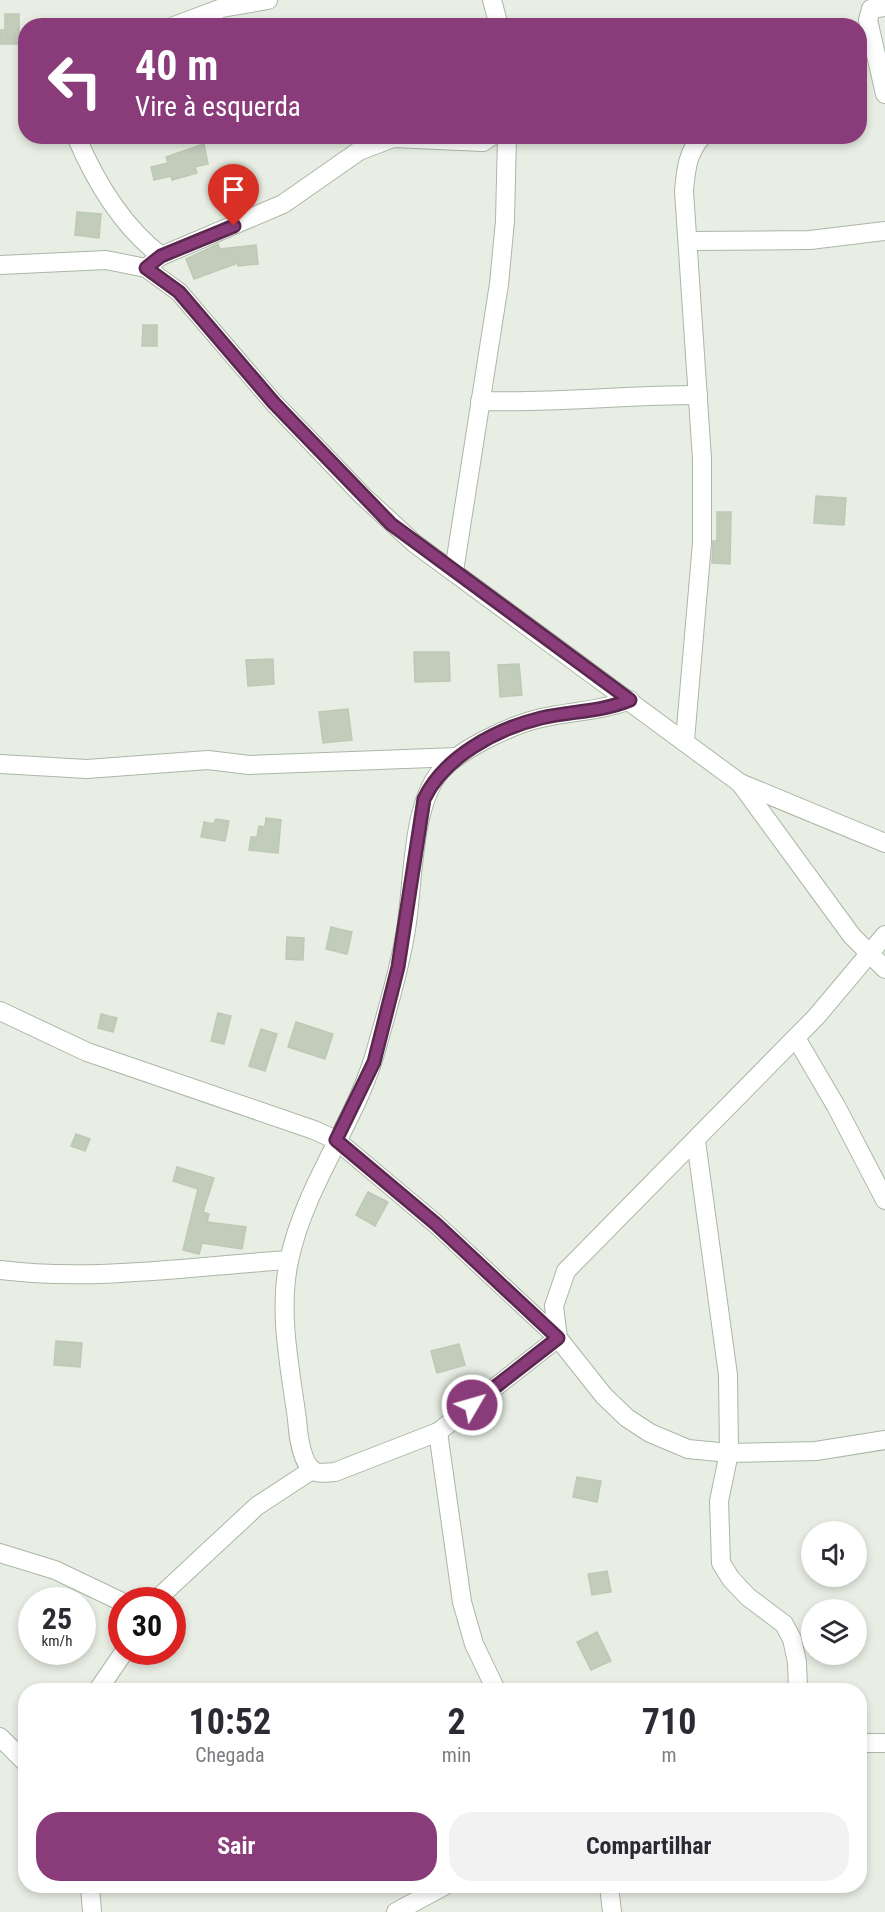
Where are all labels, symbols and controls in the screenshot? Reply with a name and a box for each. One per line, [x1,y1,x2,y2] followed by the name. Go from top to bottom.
[135,41,218,90] text: 40 m
[36,42,114,120] icon: left
[135,91,301,123] text: Vire à esquerda
[208,164,259,226] pin
[217,173,250,206] icon: arrive
[440,1373,504,1437] position arrow
[801,1521,867,1665] map controls
[801,1521,867,1587] button: sound
[108,1587,186,1665] speed limit sign: 30
[801,1599,867,1665] button: layers
[42,1601,72,1636] text: 25
[42,1632,72,1650] text: km/h
[189,1701,271,1743] text: 10:52
[447,1701,466,1743] text: 2
[642,1701,696,1743] text: 710
[195,1743,265,1767] text: Chegada
[442,1743,471,1767] text: min
[662,1743,677,1767] text: m
[36,1812,437,1881] button: Sair
[449,1812,849,1881] button: Compartilhar

